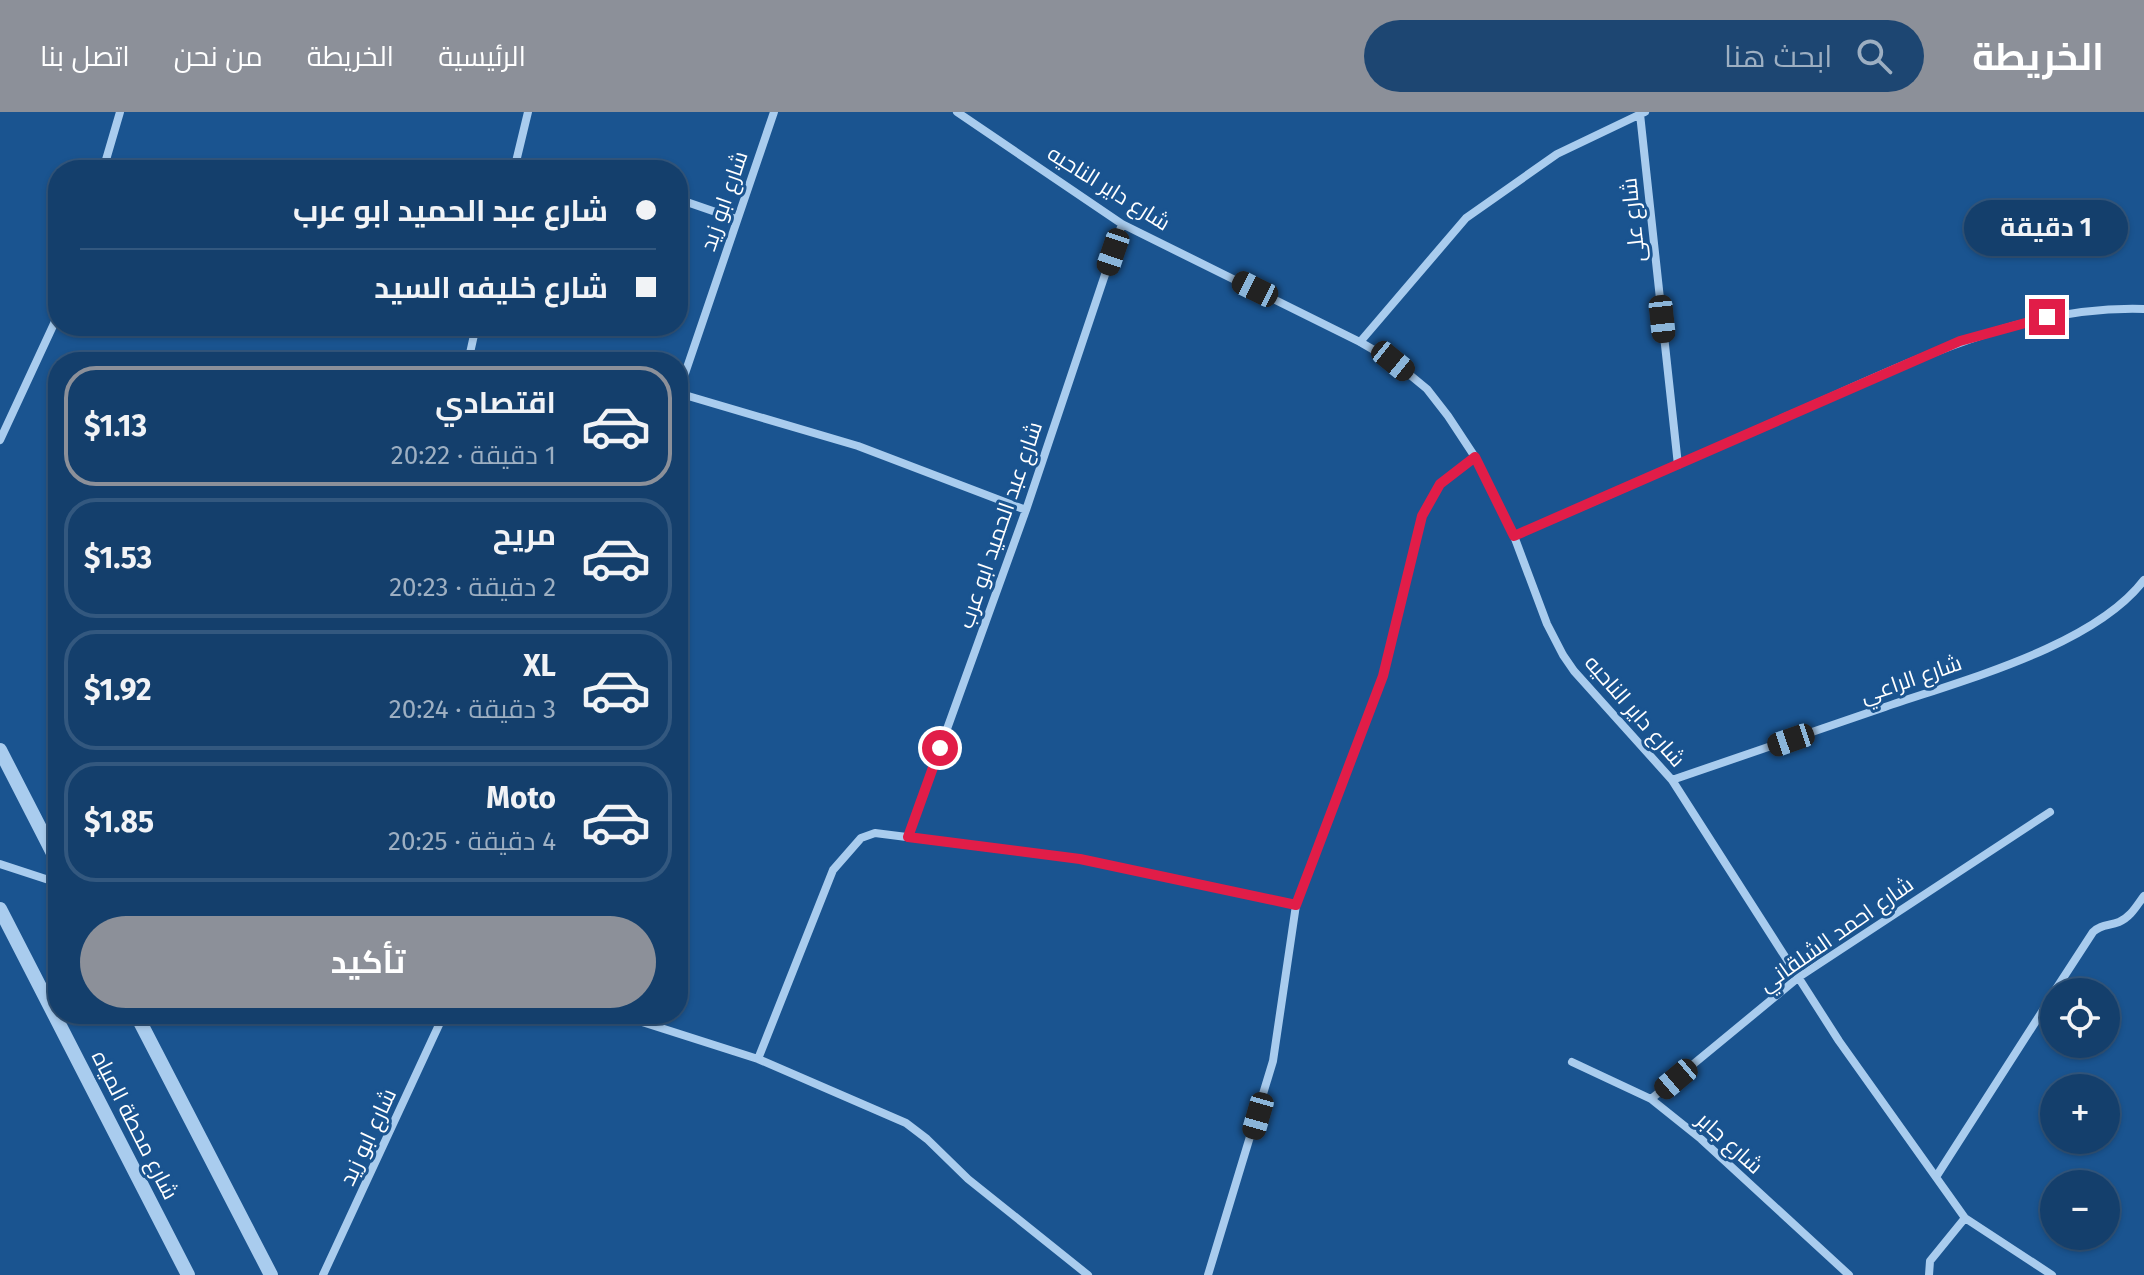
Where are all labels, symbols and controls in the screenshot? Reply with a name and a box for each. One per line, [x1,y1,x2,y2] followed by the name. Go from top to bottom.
[1364,20,1924,92] search box
[1852,34,1896,78] icon: search
[1972,34,2104,80] text: الخريطة
[1724,39,1832,75] text: ابحث هنا
[40,40,130,73] text: اتصل بنا
[174,40,263,73] text: من نحن
[307,40,394,73] text: الخريطة
[438,40,526,73] text: الرئيسية
[1042,140,1175,237] street label: شارع داير الناحيه
[694,147,755,255] street label: شارع ابو زيد
[1615,176,1652,263] street label: شارع على
[293,193,608,229] text: شارع عبد الحميد ابو عرب
[1965,201,2129,257] callout: 1 دقيقة
[2000,212,2092,243] text: 1 دقيقة
[1094,225,1132,279] car
[1228,268,1282,310] car
[374,270,608,306] text: شارع خليفه السيد
[1648,294,1676,344] car
[2029,299,2065,335] route end
[1367,337,1419,385] car
[435,385,556,421] text: اقتصادي
[580,390,652,462] icon: car
[84,408,147,444] text: $1.13
[952,418,1049,632] street label: شارع عبد الحميد ابو عرب
[391,440,556,471] text: 1 دقيقة · 20:22
[493,517,556,553] text: مريح
[580,522,652,594] icon: car
[84,540,152,576] text: $1.53
[389,572,556,603] text: 2 دقيقة · 20:23
[523,648,556,684] text: XL
[1578,649,1691,773] street label: شارع داير الناحيه
[1857,649,1966,712] street label: شارع الراعي
[580,654,652,726] icon: car
[84,672,152,708] text: $1.92
[389,694,556,725] text: 3 دقيقة · 20:24
[1764,721,1818,759] car
[922,730,958,766] route start
[486,780,556,816] text: Moto
[580,786,652,858] icon: car
[84,804,154,840] text: $1.85
[388,826,556,857] text: 4 دقيقة · 20:25
[1753,871,1920,1000] street label: شارع احمد الشلقاني
[80,916,656,1008] button: تأكيد
[2040,978,2120,1250] map controls
[2040,978,2120,1058] button: locate
[85,1046,184,1204] street label: شارع محطة المياه
[1650,1054,1702,1104] car
[2040,1074,2120,1154] button: +
[334,1084,403,1190] street label: شارع ابو زيد
[1240,1090,1276,1142] car
[1689,1105,1769,1180] street label: شارع جابر
[2040,1170,2120,1250] button: −

